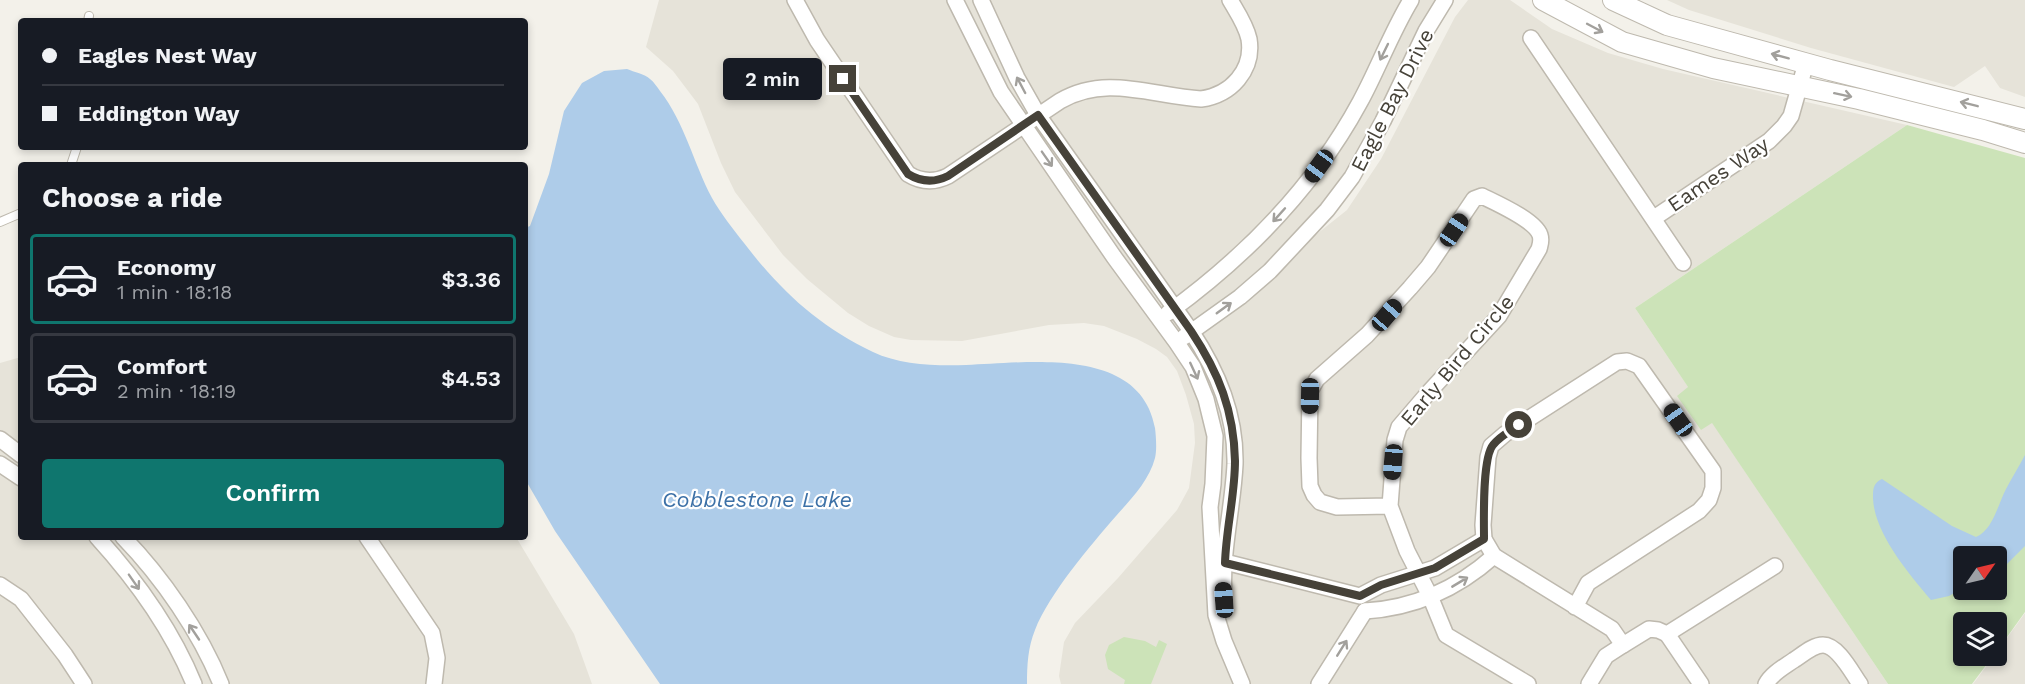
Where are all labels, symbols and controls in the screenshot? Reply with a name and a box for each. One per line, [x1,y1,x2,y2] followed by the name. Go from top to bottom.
[1585,23,1603,34] one-way arrow
[1345,24,1439,176] street label: Eagle Bay Drive
[78,43,257,68] text: Eagles Nest Way
[1378,43,1390,61] one-way arrow
[1770,50,1789,61] one-way arrow
[723,58,822,100] callout: 2 min
[829,65,856,92] route end
[745,67,800,91] text: 2 min
[1015,76,1026,94] one-way arrow
[1832,90,1852,101] one-way arrow
[1959,97,1978,109] one-way arrow
[78,101,239,126] text: Eddington Way
[1663,131,1773,217] street label: Eames Way
[1301,146,1337,186] car
[1041,151,1053,167] one-way arrow
[42,182,222,214] text: Choose a ride
[1272,207,1286,222] one-way arrow
[1436,210,1472,250] car
[45,252,99,306] icon: car
[117,255,216,280] text: Economy
[441,267,501,292] text: $3.36
[117,280,232,304] text: 1 min · 18:18
[1395,289,1519,431] street label: Early Bird Circle
[1368,296,1406,334] car
[1215,302,1231,314] one-way arrow
[45,351,99,405] icon: car
[117,354,207,379] text: Comfort
[1188,362,1200,380] one-way arrow
[441,366,501,391] text: $4.53
[1301,378,1319,414] car
[117,379,236,403] text: 2 min · 18:19
[1660,400,1696,440] car
[1505,411,1532,438] route start
[1382,443,1404,481] car
[42,459,504,528] button: Confirm
[662,487,852,512] water label: Cobblestone Lake
[1953,546,2007,600] north arrow
[1953,546,2007,666] map controls
[128,574,140,590] one-way arrow
[1451,575,1468,587] one-way arrow
[1214,581,1234,619] car
[1953,612,2007,666] button: layers
[188,624,200,641] one-way arrow
[1336,639,1349,656] one-way arrow

